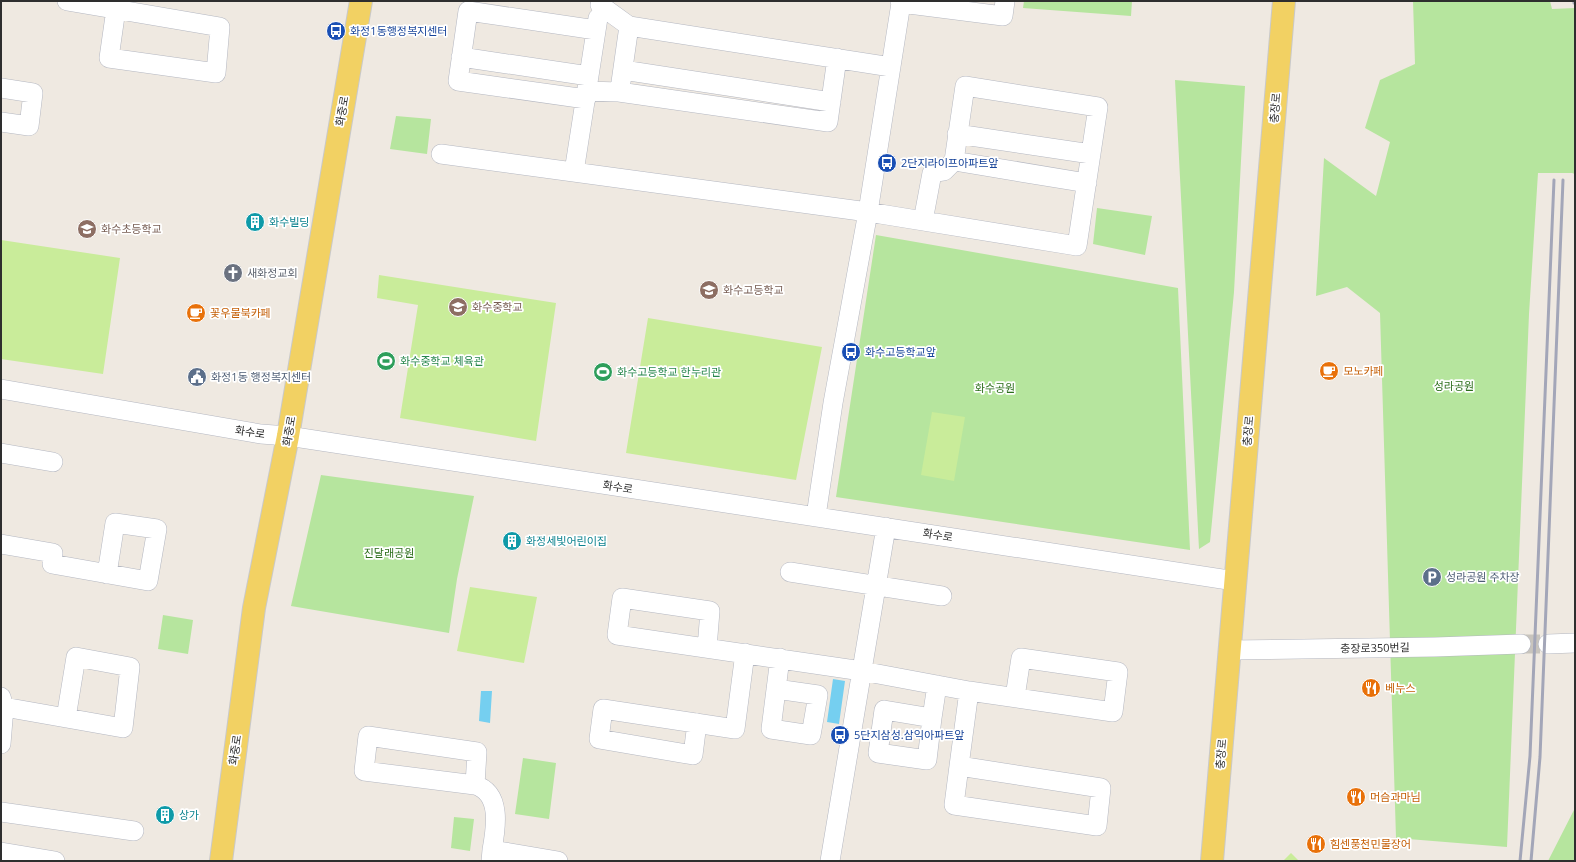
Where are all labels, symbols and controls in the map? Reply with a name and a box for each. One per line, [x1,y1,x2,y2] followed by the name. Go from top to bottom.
[325,20,347,42] bus stop icon: 화정1동행정복지센터
[350,23,447,38] place label: 화정1동행정복지센터
[1266,92,1283,124] street label: 충장로
[331,95,352,127] street label: 화중로
[876,152,898,174] bus stop icon: 2단지라이프아파트앞
[901,155,998,170] place label: 2단지라이프아파트앞
[244,211,266,233] building icon: 화수빌딩
[269,214,309,229] place label: 화수빌딩
[76,218,98,240] school or university icon: 화수초등학교
[101,221,162,236] place label: 화수초등학교
[222,262,244,284] church icon: 새화정교회
[247,265,298,280] place label: 새화정교회
[698,279,720,301] school or university icon: 화수고등학교
[723,282,784,297] place label: 화수고등학교
[447,296,469,318] school or university icon: 화수중학교
[472,299,523,314] place label: 화수중학교
[185,302,207,324] cafe icon: 꽃우물북카페
[210,305,271,320] place label: 꽃우물북카페
[840,341,862,363] bus stop icon: 화수고등학교앞
[865,344,936,359] place label: 화수고등학교앞
[375,350,397,372] sports icon: 화수중학교 체육관
[400,353,484,368] place label: 화수중학교 체육관
[1318,360,1340,382] cafe icon: 모노카페
[592,361,614,383] sports icon: 화수고등학교 한누리관
[1343,363,1383,378] place label: 모노카페
[617,364,721,379] place label: 화수고등학교 한누리관
[186,366,208,388] public building icon: 화정1동 행정복지센터
[211,369,311,384] place label: 화정1동 행정복지센터
[1434,378,1474,393] park label: 성라공원
[975,380,1015,395] park label: 화수공원
[278,415,299,447] street label: 화중로
[1239,415,1256,447] street label: 충장로
[234,422,266,441] street label: 화수로
[602,477,634,496] street label: 화수로
[922,525,954,544] street label: 화수로
[501,530,523,552] building icon: 화정세빛어린이집
[526,533,607,548] place label: 화정세빛어린이집
[364,545,414,560] park label: 진달래공원
[1421,566,1443,588] parking icon: 성라공원 주차장
[1446,569,1520,584] place label: 성라공원 주차장
[1340,639,1410,656] street label: 충장로350번길
[1360,677,1382,699] restaurant icon: 베누스
[1385,680,1415,695] place label: 베누스
[829,724,851,746] bus stop icon: 5단지삼성.삼익아파트앞
[854,727,964,742] place label: 5단지삼성.삼익아파트앞
[225,734,244,766] street label: 화중로
[1212,738,1229,770] street label: 충장로
[1345,786,1367,808] restaurant icon: 머슴과마님
[1370,789,1421,804] place label: 머슴과마님
[154,804,176,826] building icon: 상가
[179,807,199,822] place label: 상가
[1305,833,1327,855] restaurant icon: 힘센풍천민물장어
[1330,836,1411,851] place label: 힘센풍천민물장어

